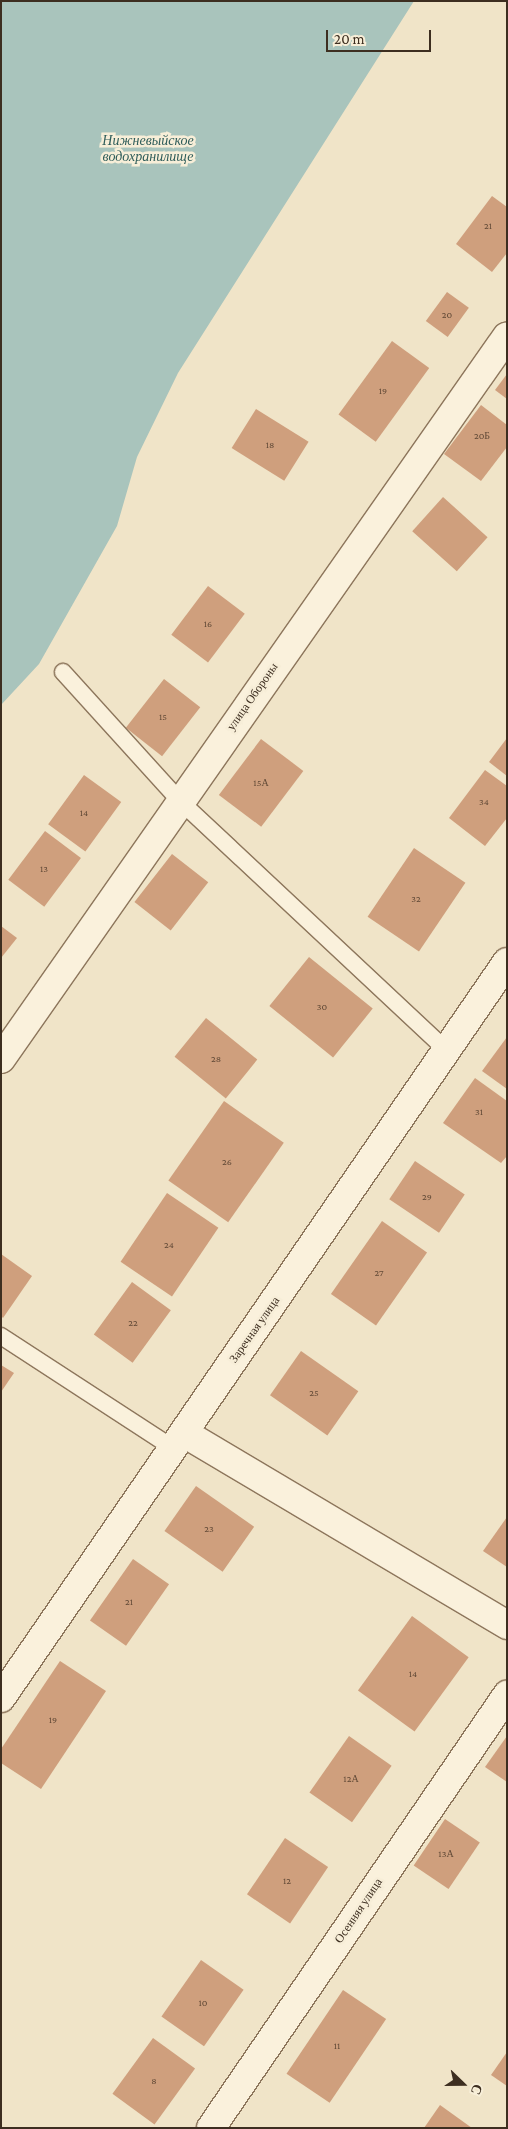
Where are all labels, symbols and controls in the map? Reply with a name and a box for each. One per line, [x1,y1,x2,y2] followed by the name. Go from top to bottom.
[328,20,433,52] scale bar
[334,31,365,47] text: 20 m
[102,132,194,164] water label: Нижневыйское водохранилище
[484,220,492,232] house number: 21
[442,309,452,321] house number: 20
[379,385,387,397] house number: 19
[474,430,490,442] house number: 20Б
[266,439,274,451] house number: 18
[204,618,212,630] house number: 16
[224,660,282,734] street label: улица Обороны
[159,711,167,723] house number: 15
[253,777,269,789] house number: 15А
[479,796,489,808] house number: 34
[80,807,88,819] house number: 14
[40,863,48,875] house number: 13
[411,893,421,905] house number: 32
[317,1001,327,1013] house number: 30
[211,1053,221,1065] house number: 28
[475,1106,483,1118] house number: 31
[222,1156,232,1168] house number: 26
[422,1191,432,1203] house number: 29
[164,1239,174,1251] house number: 24
[374,1267,384,1279] house number: 27
[227,1294,283,1366] street label: Заречная улица
[128,1317,138,1329] house number: 22
[309,1387,319,1399] house number: 25
[204,1523,214,1535] house number: 23
[125,1596,133,1608] house number: 21
[409,1668,417,1680] house number: 14
[49,1714,57,1726] house number: 19
[343,1773,359,1785] house number: 12А
[438,1848,454,1860] house number: 13А
[283,1875,291,1887] house number: 12
[332,1876,386,1946] street label: Осенняя улица
[199,1997,207,2009] house number: 10
[334,2040,340,2052] house number: 11
[438,2059,488,2109] north arrow
[151,2075,157,2087] house number: 8
[468,2082,486,2097] text: С

